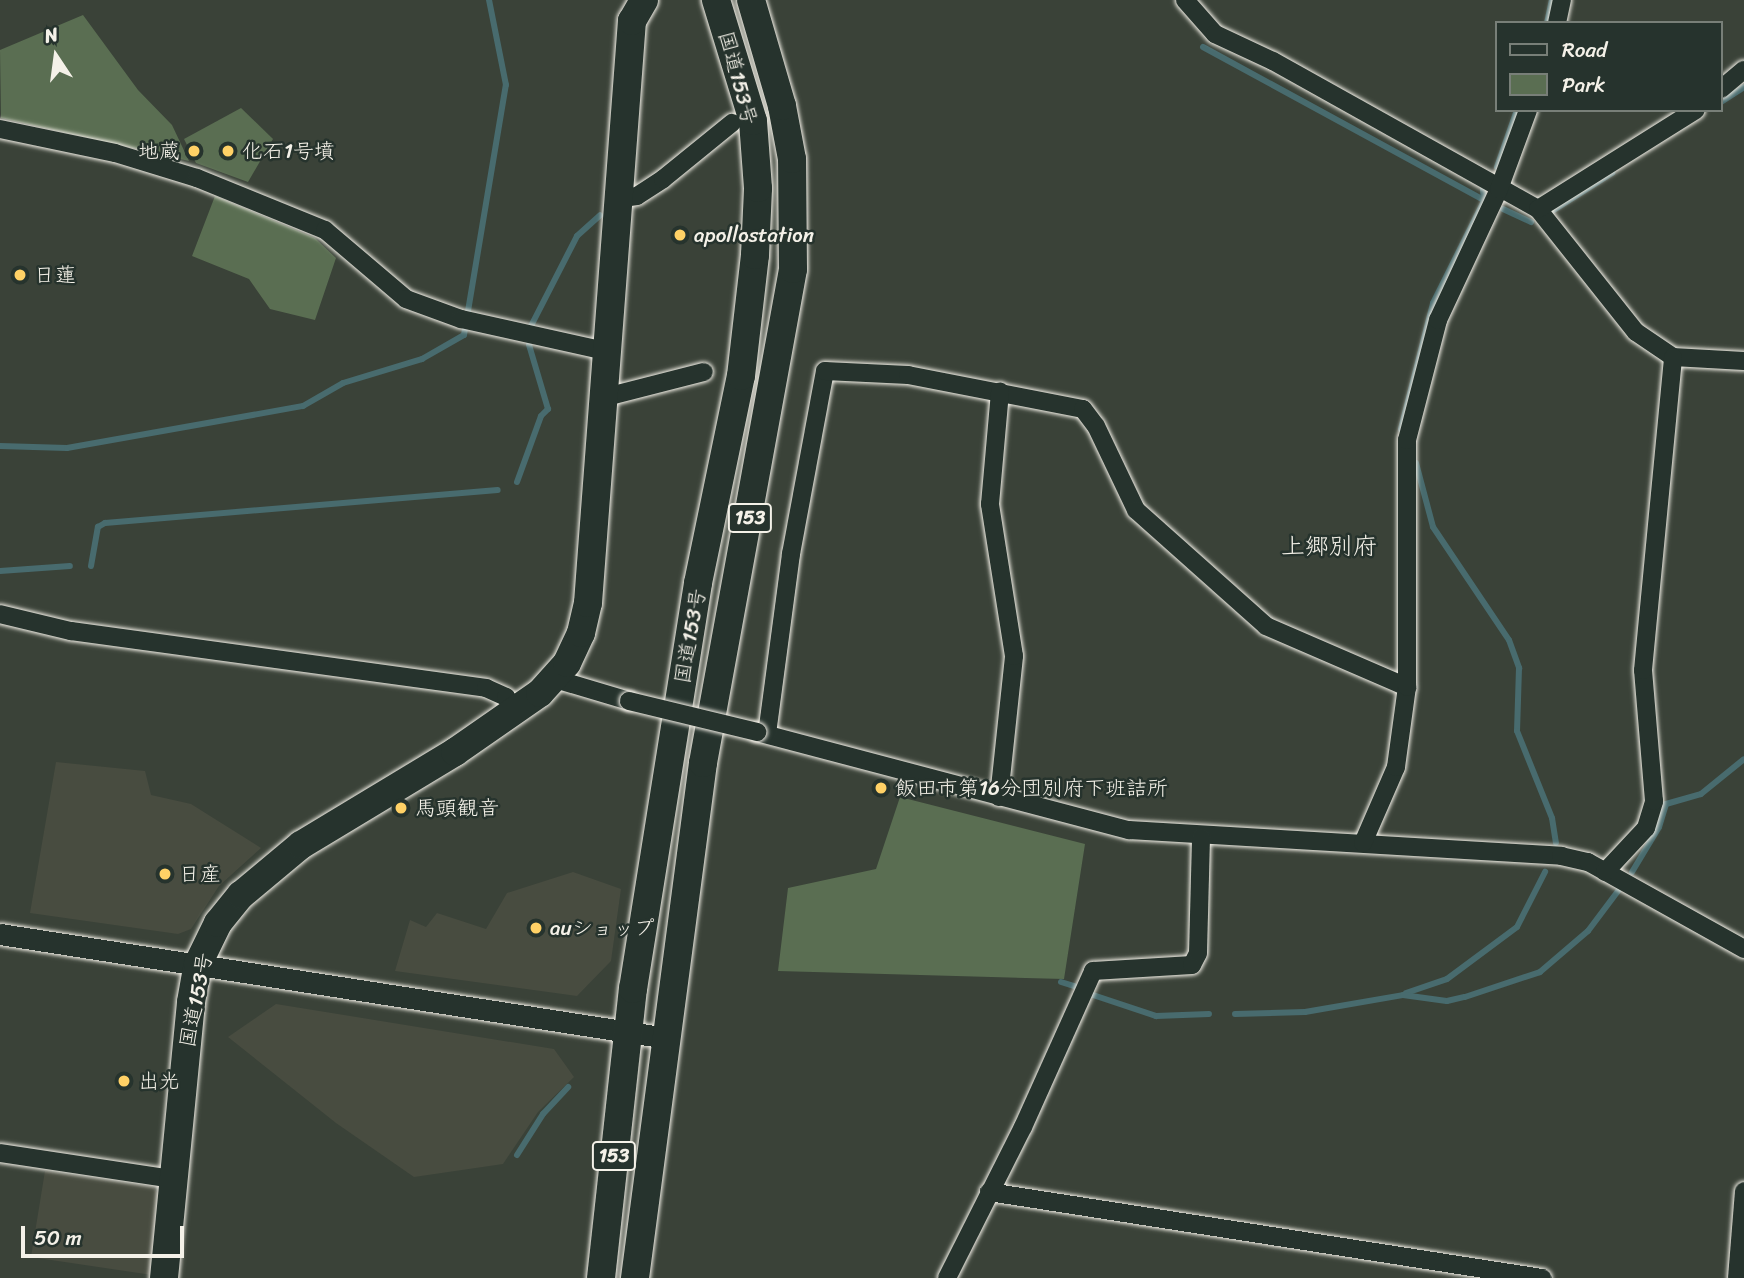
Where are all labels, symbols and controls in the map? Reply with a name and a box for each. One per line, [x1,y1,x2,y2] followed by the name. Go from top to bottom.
[41,17,61,53] text: N
[21,21,91,91] north arrow
[1496,21,1723,112] legend
[713,28,763,128] street label: 国道153号
[1562,31,1607,69] text: Road
[1562,66,1605,104] text: Park
[138,138,180,164] place label: 地蔵
[242,138,335,164] place label: 化石1号墳
[186,143,202,159] marker: 地蔵
[220,143,236,159] marker: 化石1号墳
[694,222,814,248] place label: apollostation
[672,227,688,243] marker: apollostation
[34,262,76,288] place label: 日蓮
[12,267,28,283] marker: 日蓮
[727,503,773,534] road number: 153
[1281,533,1377,561] district label: 上郷別府
[669,586,711,686] street label: 国道153号
[895,775,1168,801] place label: 飯田市第16分団別府下班詰所
[873,780,889,796] marker: 飯田市第16分団別府下班詰所
[415,795,499,821] place label: 馬頭観音
[393,800,409,816] marker: 馬頭観音
[179,861,221,887] place label: 日産
[157,866,173,882] marker: 日産
[550,915,656,941] place label: auショップ
[528,920,544,936] marker: auショップ
[174,950,218,1050] street label: 国道153号
[138,1068,180,1094] place label: 出光
[116,1073,132,1089] marker: 出光
[591,1140,637,1172] road number: 153
[24,1212,187,1256] scale bar
[34,1219,82,1257] text: 50 m

